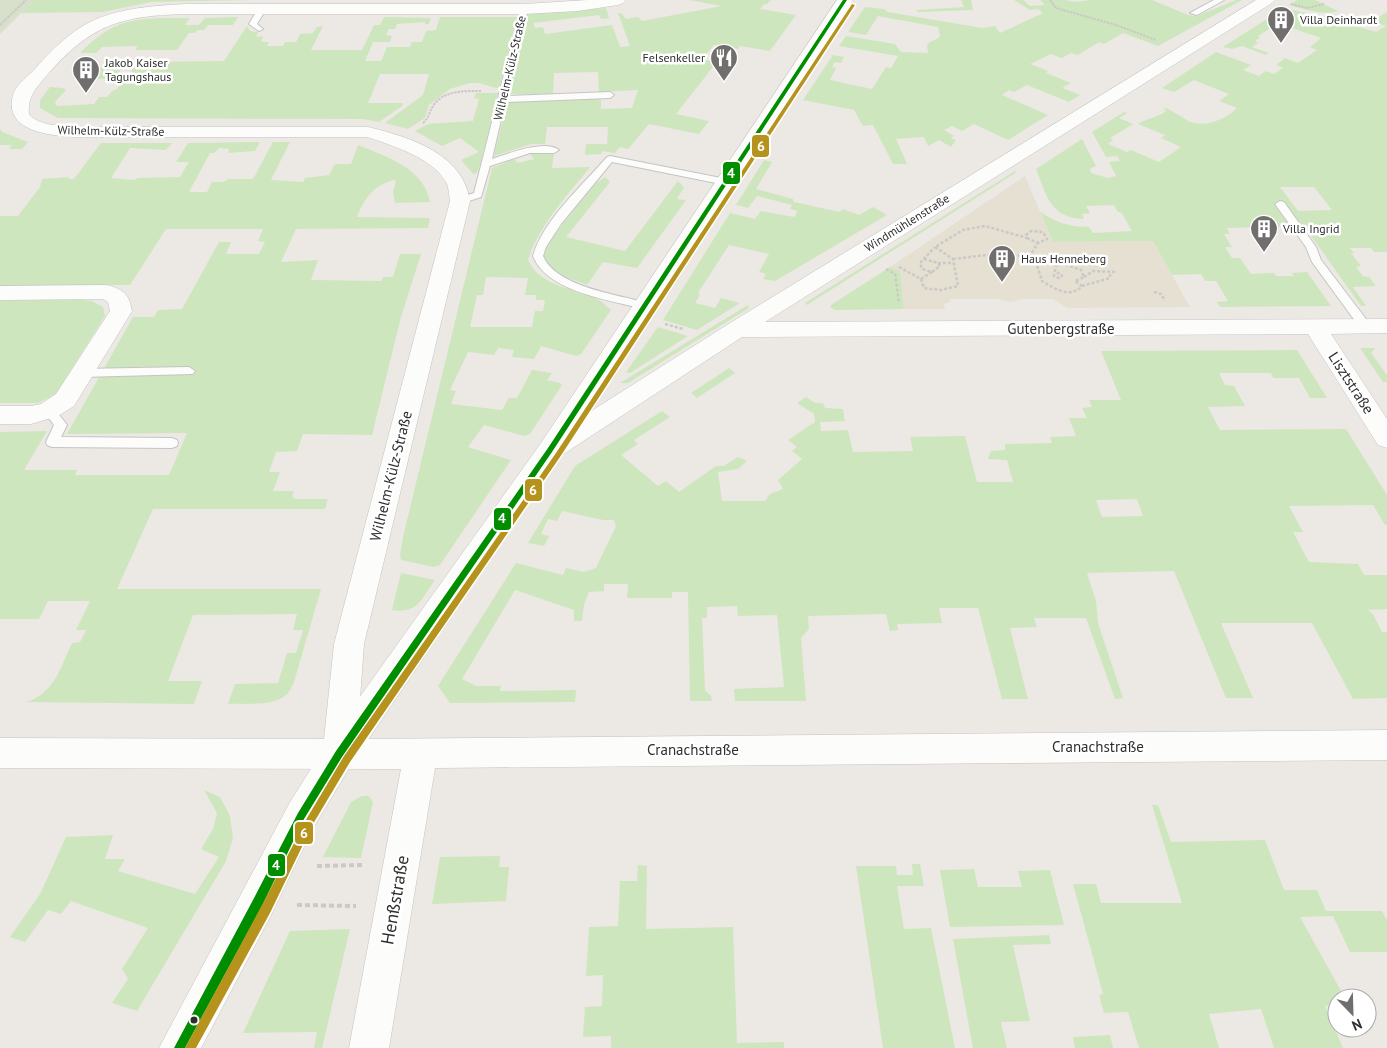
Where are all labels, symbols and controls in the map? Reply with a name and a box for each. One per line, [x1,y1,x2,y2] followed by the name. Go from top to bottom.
[1266,5,1296,44] building icon: Villa Deinhardt
[1299,12,1377,27] place label: Villa Deinhardt
[490,14,529,122] street label: Wilhelm-Külz-Straße
[709,43,739,82] restaurant icon: Felsenkeller
[643,50,705,65] place label: Felsenkeller
[71,55,101,94] building icon: Jakob Kaiser Tagungshaus
[104,55,171,84] place label: Jakob Kaiser Tagungshaus
[57,122,165,139] street label: Wilhelm-Külz-Straße
[751,134,770,158] line badge: 6
[757,137,765,155] text: 6
[722,161,741,185] line badge: 4
[727,164,735,182] text: 4
[861,190,952,255] street label: Windmühlenstraße
[1249,214,1279,253] building icon: Villa Ingrid
[1282,221,1339,236] place label: Villa Ingrid
[987,244,1017,283] building icon: Haus Henneberg
[1021,251,1106,266] place label: Haus Henneberg
[1007,319,1115,338] street label: Gutenbergstraße
[1324,348,1379,417] street label: Lisztstraße
[365,409,416,543] street label: Wilhelm-Külz-Straße
[524,478,543,502] line badge: 6
[529,481,537,499] text: 6
[493,507,512,531] line badge: 4
[498,509,506,527] text: 4
[1052,737,1144,756] street label: Cranachstraße
[647,740,739,759] street label: Cranachstraße
[294,821,314,845] line badge: 6
[300,824,308,842] text: 6
[267,853,286,877] line badge: 4
[375,853,414,946] street label: Henßstraße
[272,856,280,874] text: 4
[1327,988,1377,1038] north arrow
[189,1015,199,1025] unlabelled marker
[1349,1015,1365,1035] text: N

